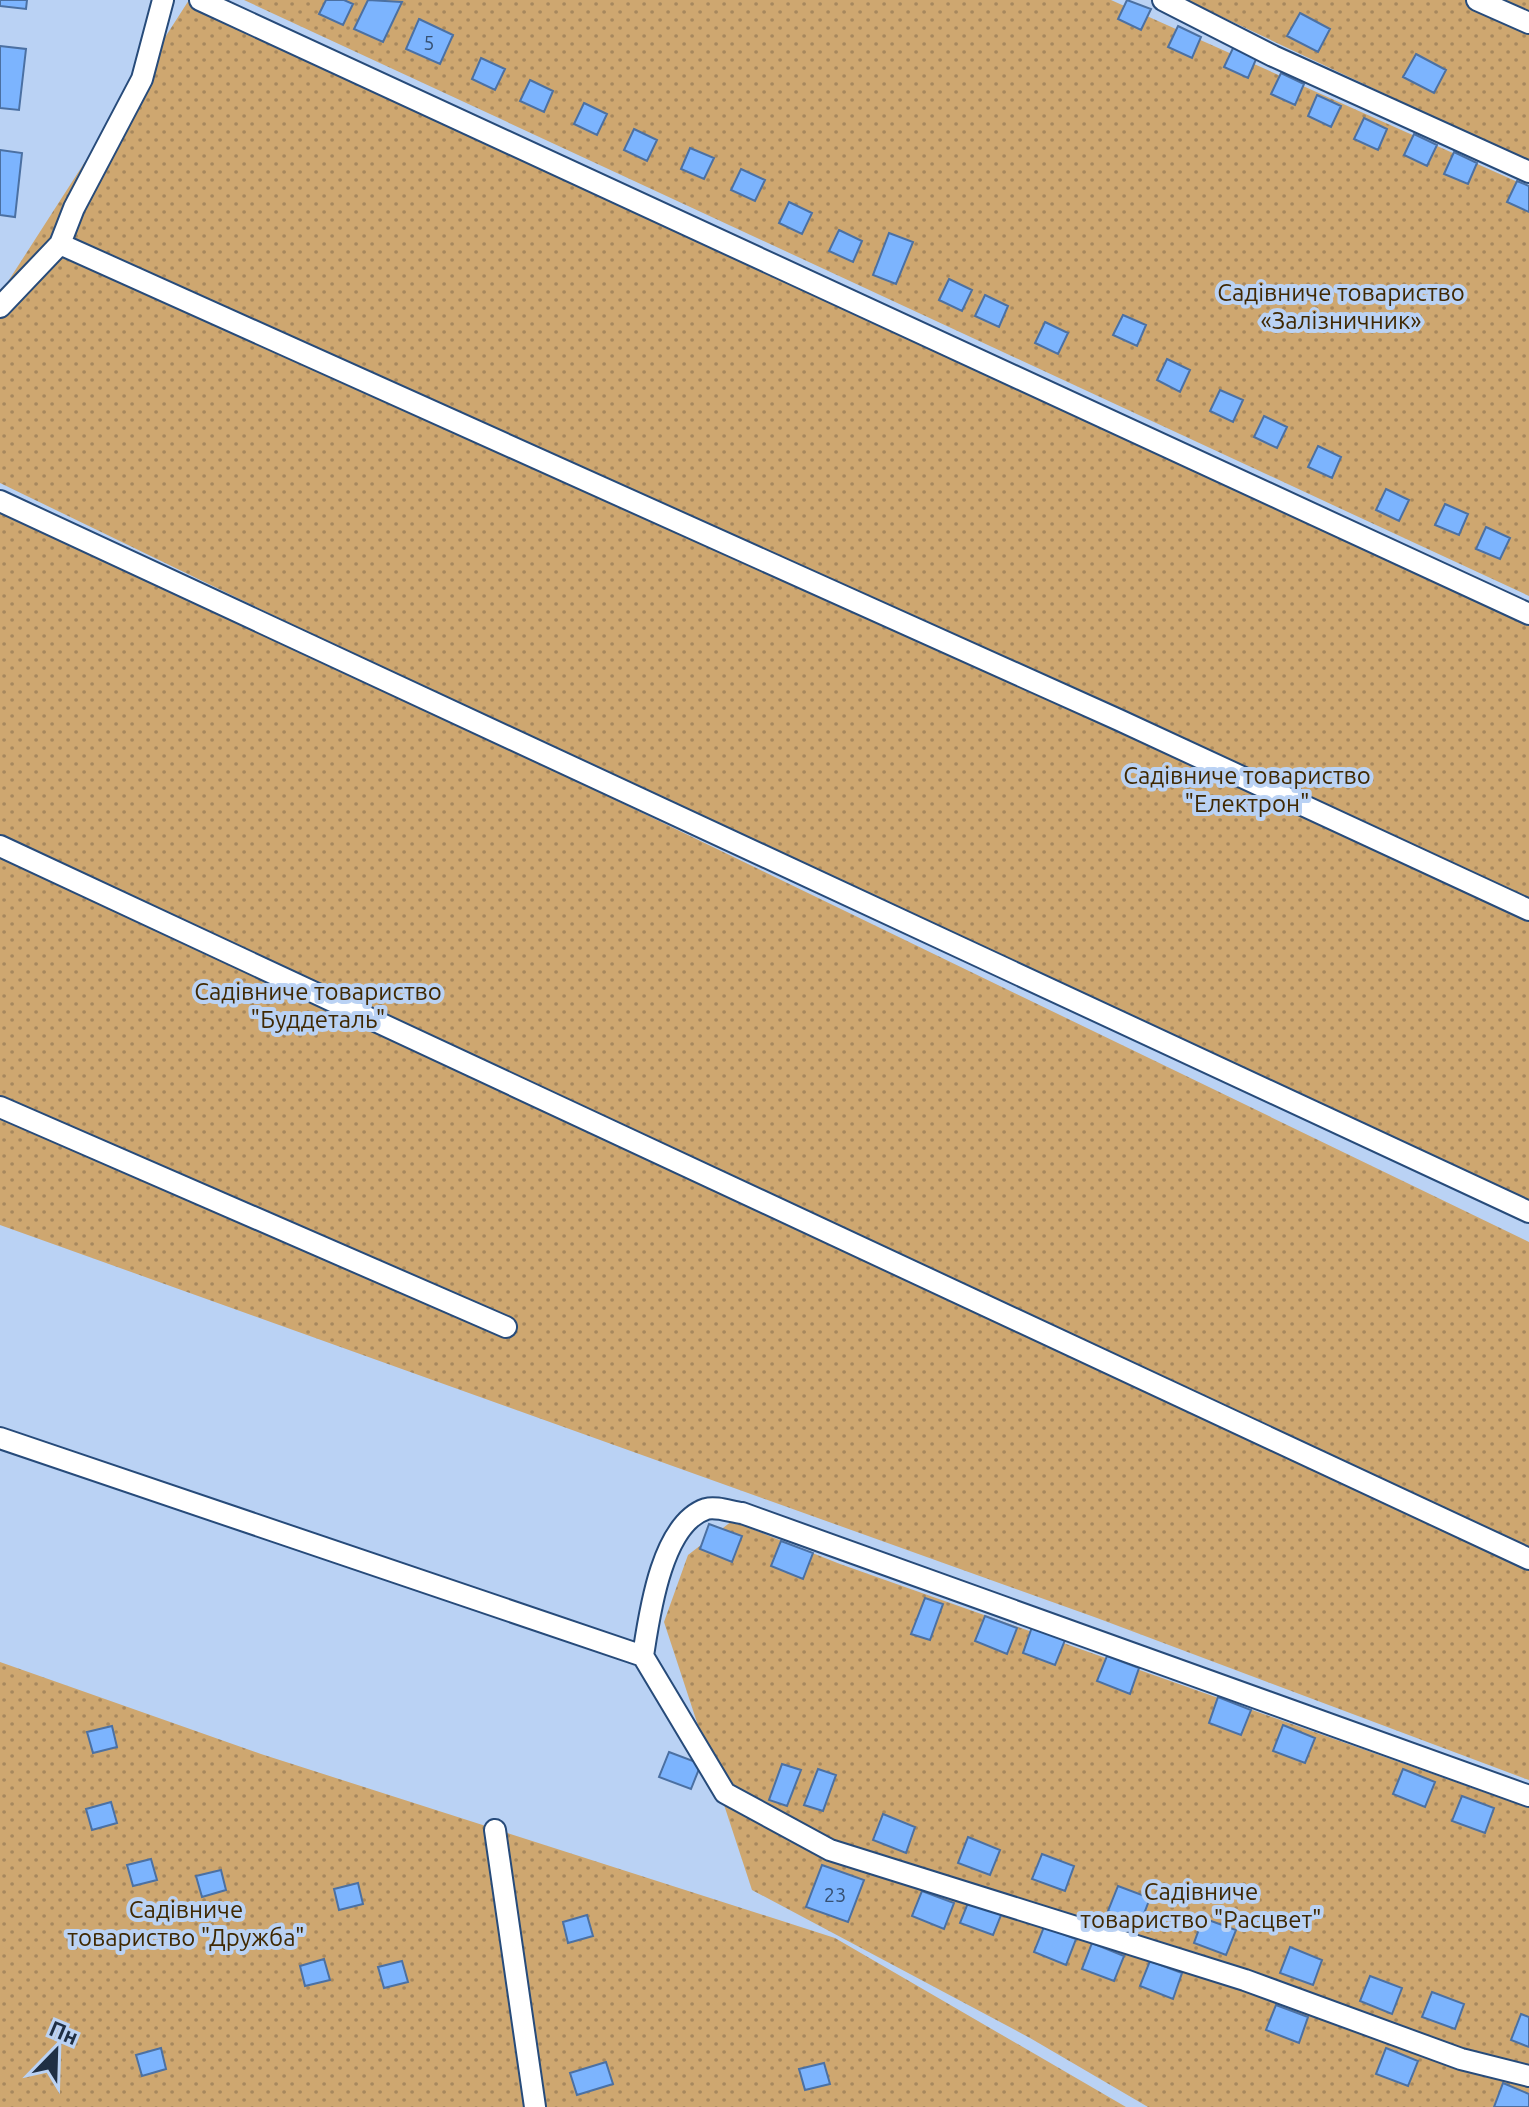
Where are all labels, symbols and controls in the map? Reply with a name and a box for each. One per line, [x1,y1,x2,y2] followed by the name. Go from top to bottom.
[423,31,435,54] house number: 5
[1217,279,1465,334] park label: Садівниче товариство «Залізничник»
[1123,762,1371,817] park label: Садівниче товариство "Електрон"
[194,978,442,1033] park label: Садівниче товариство "Буддеталь"
[1080,1878,1322,1933] park label: Садівниче товариство "Расцвет"
[824,1883,846,1906] house number: 23
[67,1896,305,1951] park label: Садівниче товариство "Дружба"
[16,2011,96,2091] north arrow
[46,2015,82,2049] text: Пн

